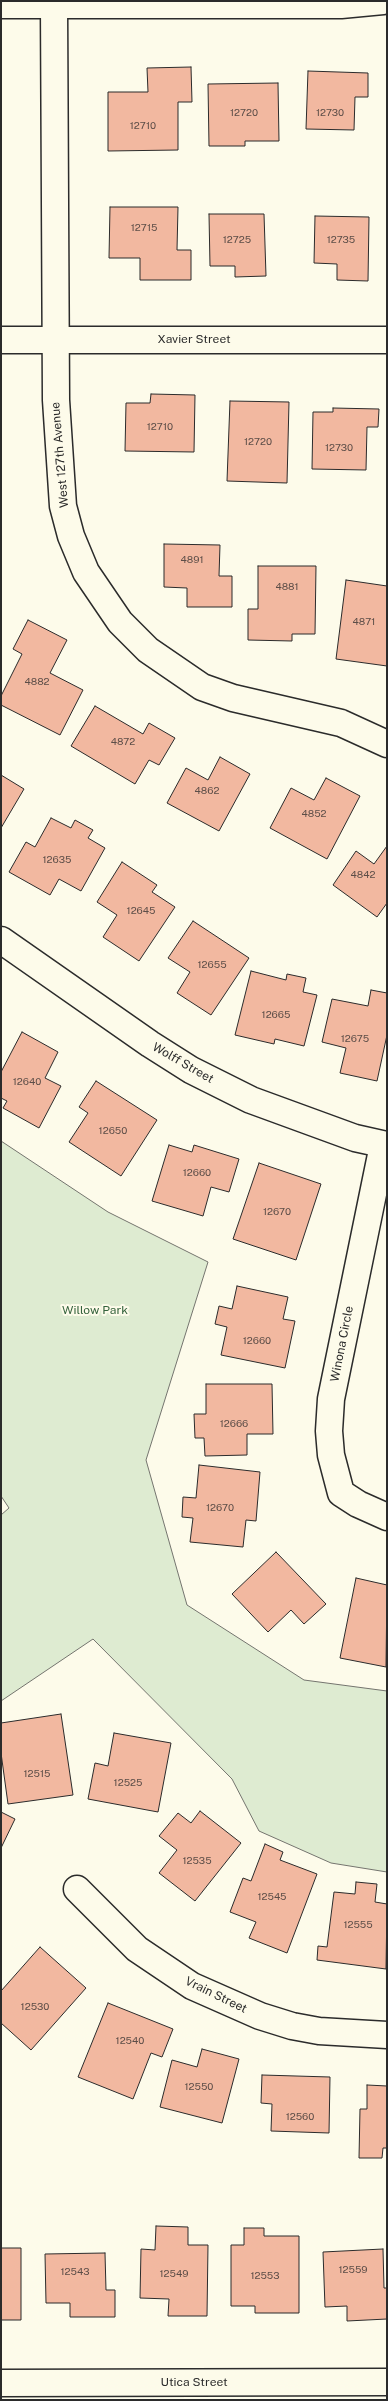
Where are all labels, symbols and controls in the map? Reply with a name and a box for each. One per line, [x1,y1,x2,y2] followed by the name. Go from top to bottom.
[230,107,258,119] house number: 12720
[316,107,344,119] house number: 12730
[130,120,156,132] house number: 12710
[131,222,157,234] house number: 12715
[223,234,251,246] house number: 12725
[327,234,355,246] house number: 12735
[157,332,231,346] street label: Xavier Street
[48,402,72,508] street label: West 127th Avenue
[147,421,173,433] house number: 12710
[244,436,272,448] house number: 12720
[325,442,353,454] house number: 12730
[180,554,204,566] house number: 4891
[275,581,299,593] house number: 4881
[353,616,375,628] house number: 4871
[24,676,50,688] house number: 4882
[111,736,135,748] house number: 4872
[195,785,219,797] house number: 4862
[301,808,327,820] house number: 4852
[43,854,71,866] house number: 12635
[351,869,375,881] house number: 4842
[127,905,155,917] house number: 12645
[197,959,227,971] house number: 12655
[262,1009,290,1021] house number: 12665
[341,1033,369,1045] house number: 12675
[150,1040,216,1086] street label: Wolff Street
[13,1076,41,1088] house number: 12640
[99,1125,127,1137] house number: 12650
[183,1167,211,1179] house number: 12660
[263,1206,291,1218] house number: 12670
[62,1303,128,1317] park label: Willow Park
[328,1305,356,1383] street label: Winona Circle
[243,1335,271,1347] house number: 12660
[220,1418,248,1430] house number: 12666
[206,1502,234,1514] house number: 12670
[24,1768,50,1780] house number: 12515
[114,1777,142,1789] house number: 12525
[182,1855,212,1867] house number: 12535
[257,1891,287,1903] house number: 12545
[343,1919,373,1931] house number: 12555
[183,1974,249,2016] street label: Vrain Street
[21,2001,49,2013] house number: 12530
[116,2035,144,2047] house number: 12540
[185,2081,213,2093] house number: 12550
[286,2111,314,2123] house number: 12560
[338,2264,368,2276] house number: 12559
[60,2266,90,2278] house number: 12543
[160,2268,188,2280] house number: 12549
[250,2270,280,2282] house number: 12553
[160,2375,228,2389] street label: Utica Street

